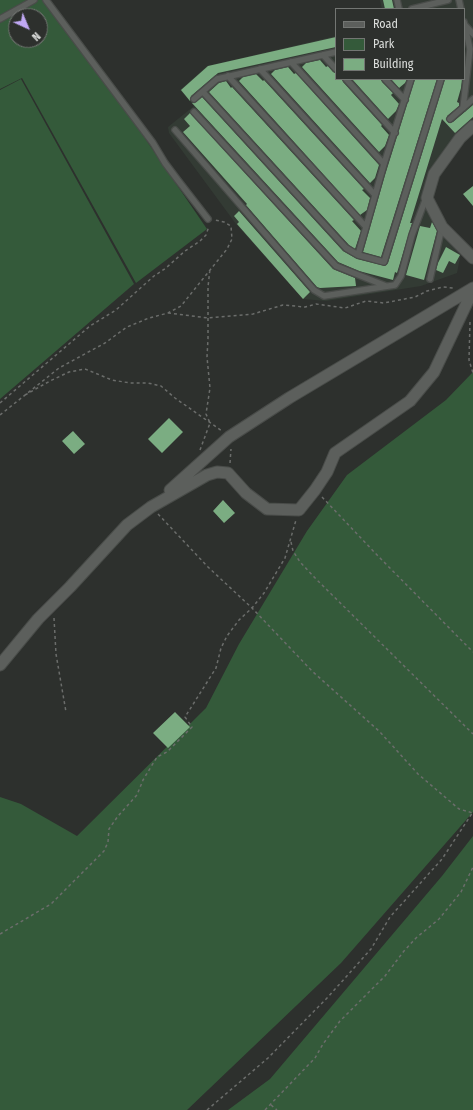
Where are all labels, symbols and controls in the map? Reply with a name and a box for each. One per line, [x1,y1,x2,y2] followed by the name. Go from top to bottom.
[8,8,48,48] north arrow
[335,8,465,80] legend
[373,17,398,31] text: Road
[29,29,43,43] text: N
[373,37,394,51] text: Park
[373,57,413,71] text: Building

